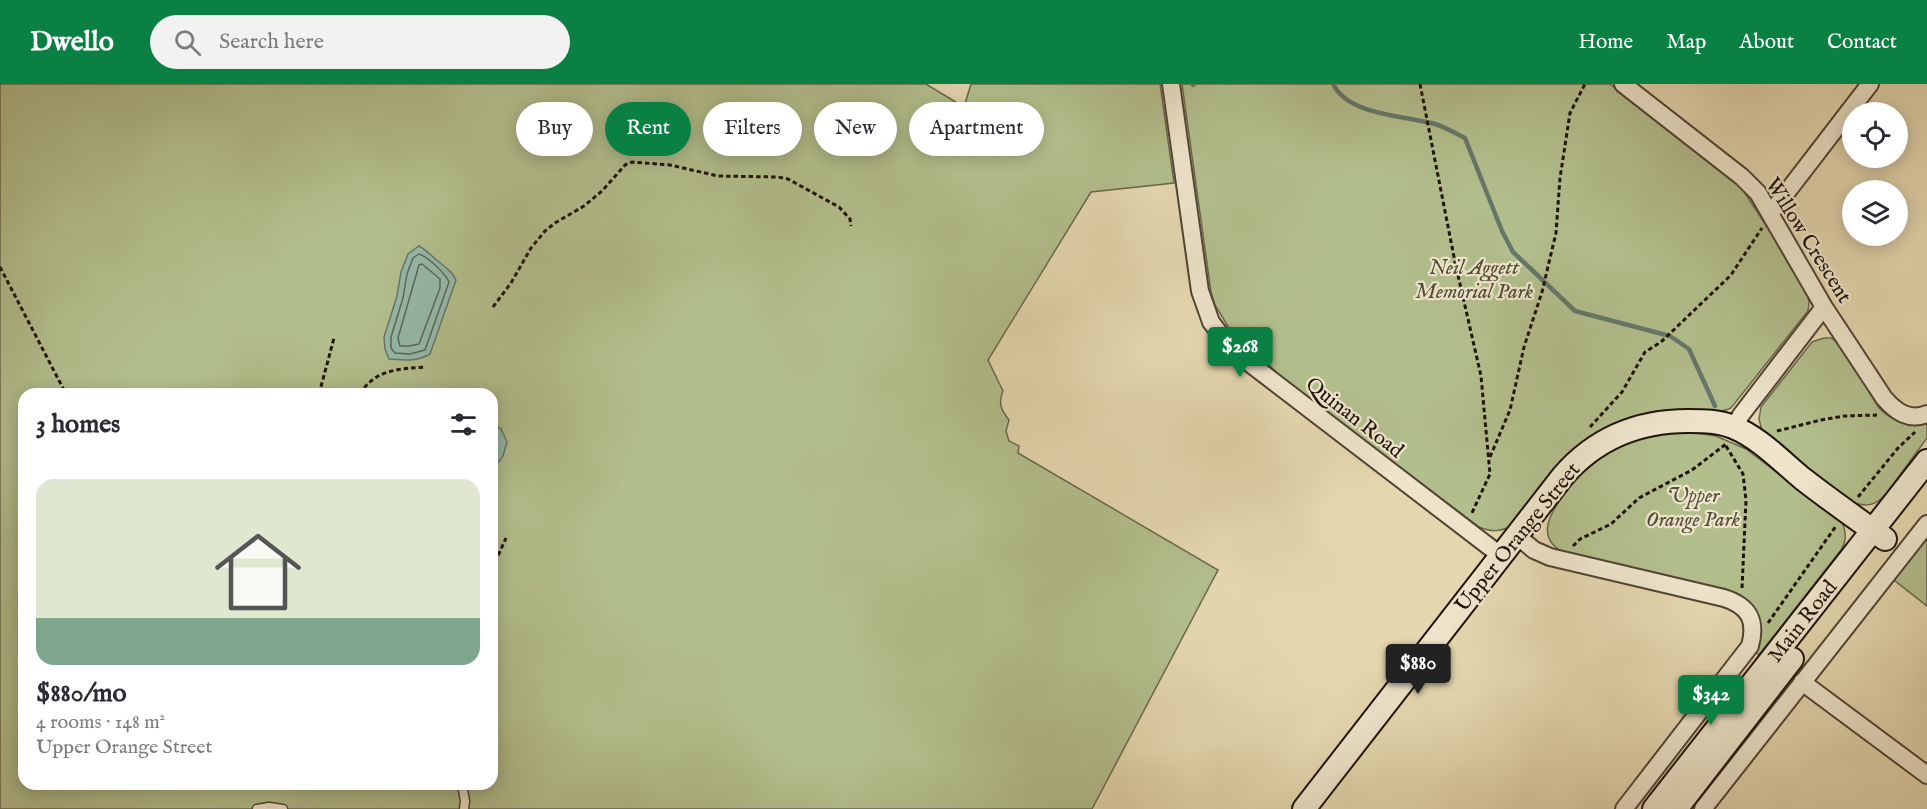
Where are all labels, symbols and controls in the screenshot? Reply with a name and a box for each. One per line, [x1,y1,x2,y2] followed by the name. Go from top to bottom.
[150,15,570,69] search box
[30,25,114,60] text: Dwello
[171,26,204,59] icon: search
[219,28,324,56] text: Search here
[1578,29,1633,56] text: Home
[1666,29,1706,56] text: Map
[1739,29,1794,56] text: About
[1827,29,1897,56] text: Contact
[516,102,593,156] chip: Buy
[605,102,691,156] chip: Rent
[703,102,802,156] chip: Filters
[814,102,897,156] chip: New
[909,102,1044,156] chip: Apartment
[1842,102,1908,246] map controls
[1842,102,1908,168] button: locate
[1758,173,1857,309] street label: Willow Crescent
[1842,180,1908,246] button: layers
[1415,255,1534,306] park label: Neil Aggett Memorial Park
[1204,327,1276,378] pin: $268
[1222,334,1258,359] text: $268
[1300,371,1409,465] street label: Quinan Road
[36,408,120,441] text: 3 homes
[447,408,480,441] icon: filters
[1449,458,1587,618] street label: Upper Orange Street
[1646,483,1741,534] park label: Upper Orange Park
[204,518,312,626] icon: home
[1762,574,1844,669] street label: Main Road
[1382,644,1454,695] pin: $880
[1400,651,1436,676] text: $880
[1675,675,1747,726] pin: $342
[36,677,126,710] text: $880/mo
[1692,682,1730,707] text: $342
[36,710,165,735] text: 4 rooms · 148 m²
[36,735,212,760] text: Upper Orange Street

